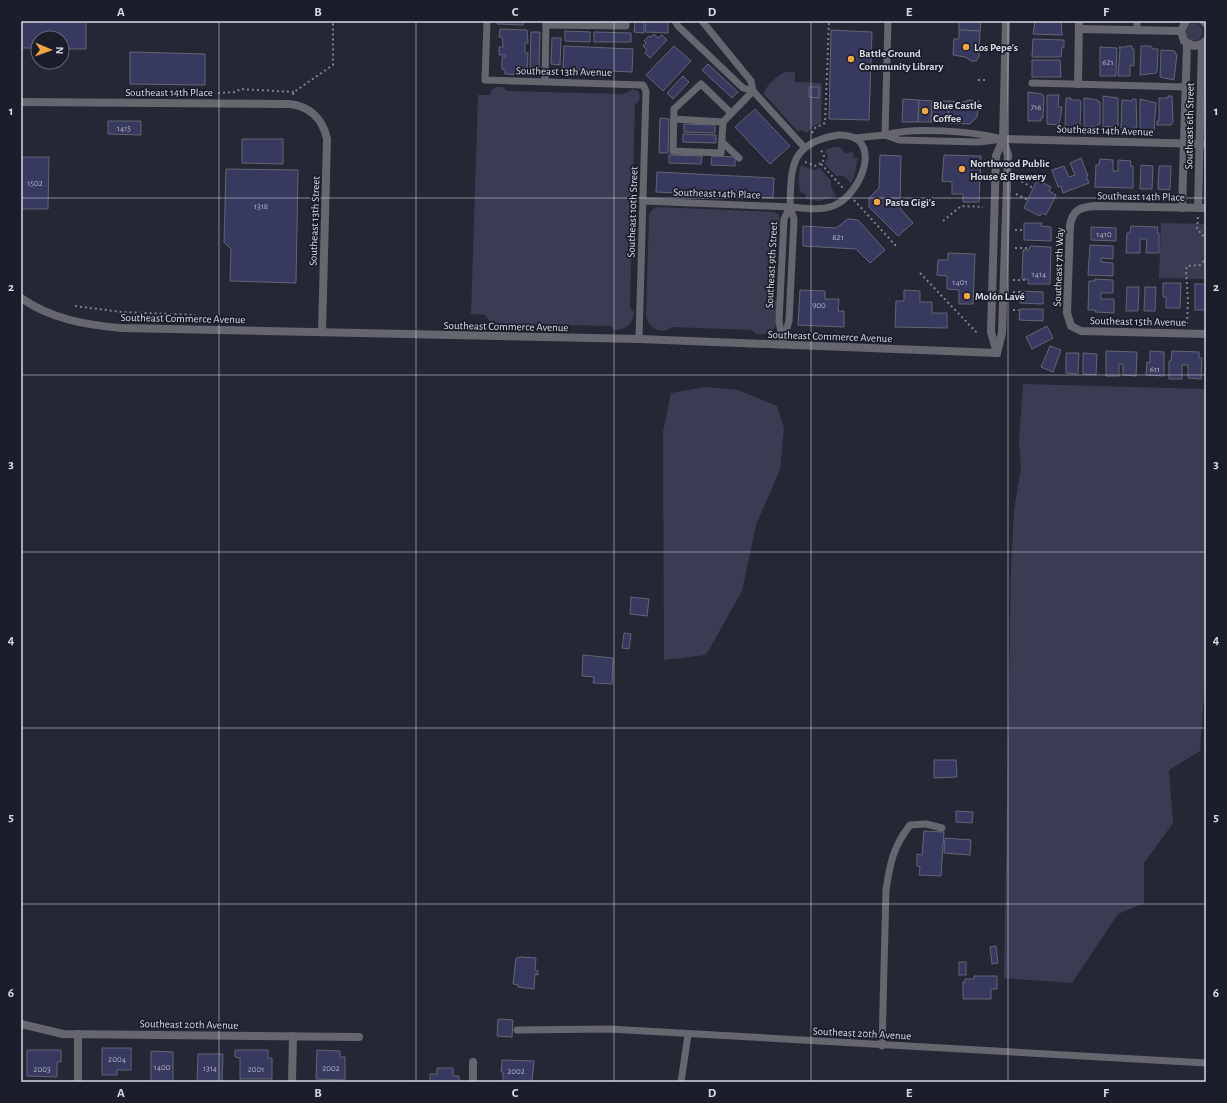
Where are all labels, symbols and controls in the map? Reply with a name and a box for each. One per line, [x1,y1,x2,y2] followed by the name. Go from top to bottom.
[117,6,125,19] text: A
[314,6,322,19] text: B
[512,6,519,19] text: C
[708,6,717,19] text: D
[906,6,913,19] text: E
[1103,6,1110,19] text: F
[30,30,70,70] north arrow
[961,42,971,52] marker: Los Pepe's
[974,42,1018,53] place label: Los Pepe's
[54,46,65,54] text: N
[859,48,943,72] place label: Battle Ground Community Library
[846,54,856,64] marker: Battle Ground Community Library
[1102,58,1114,67] house number: 621
[516,65,612,78] street label: Southeast 13th Avenue
[1183,82,1196,170] street label: Southeast 6th Street
[125,87,213,98] street label: Southeast 14th Place
[933,100,982,124] place label: Blue Castle Coffee
[1030,103,1042,112] house number: 716
[9,105,13,118] text: 1
[1214,105,1218,118] text: 1
[920,106,930,116] marker: Blue Castle Coffee
[1056,123,1154,138] street label: Southeast 14th Avenue
[117,124,131,133] house number: 1415
[970,158,1050,182] place label: Northwood Public House & Brewery
[957,164,967,174] marker: Northwood Public House & Brewery
[625,166,640,258] street label: Southeast 10th Street
[307,175,322,266] street label: Southeast 13th Street
[27,179,43,188] house number: 1502
[673,186,761,201] street label: Southeast 14th Place
[1097,190,1185,203] street label: Southeast 14th Place
[872,197,882,207] marker: Pasta Gigi's
[885,197,935,208] place label: Pasta Gigi's
[254,202,268,211] house number: 1318
[764,221,779,309] street label: Southeast 9th Street
[1052,227,1065,307] street label: Southeast 7th Way
[1096,230,1112,239] house number: 1410
[832,233,844,242] house number: 821
[1032,270,1047,279] house number: 1414
[952,278,968,287] house number: 1401
[8,281,14,294] text: 2
[1213,281,1219,294] text: 2
[962,291,972,301] marker: Molón Lavé
[975,291,1025,302] place label: Molón Lavé
[812,301,826,310] house number: 900
[120,312,245,325] street label: Southeast Commerce Avenue
[1090,315,1186,328] street label: Southeast 15th Avenue
[443,320,568,333] street label: Southeast Commerce Avenue
[767,329,893,344] street label: Southeast Commerce Avenue
[1150,365,1160,374] house number: 611
[8,458,14,471] text: 3
[1213,458,1219,471] text: 3
[8,634,15,647] text: 4
[1213,634,1220,647] text: 4
[8,811,14,824] text: 5
[1213,811,1219,824] text: 5
[8,987,14,1000] text: 6
[1213,987,1219,1000] text: 6
[140,1018,238,1031] street label: Southeast 20th Avenue
[812,1025,912,1042] street label: Southeast 20th Avenue
[108,1055,127,1064] house number: 2004
[154,1063,171,1072] house number: 1400
[203,1064,218,1073] house number: 1314
[322,1064,340,1073] house number: 2002
[33,1065,51,1074] house number: 2003
[248,1065,264,1074] house number: 2001
[507,1067,525,1076] house number: 2002
[117,1087,125,1100] text: A
[314,1087,322,1100] text: B
[512,1087,519,1100] text: C
[708,1087,717,1100] text: D
[906,1087,913,1100] text: E
[1103,1087,1110,1100] text: F

